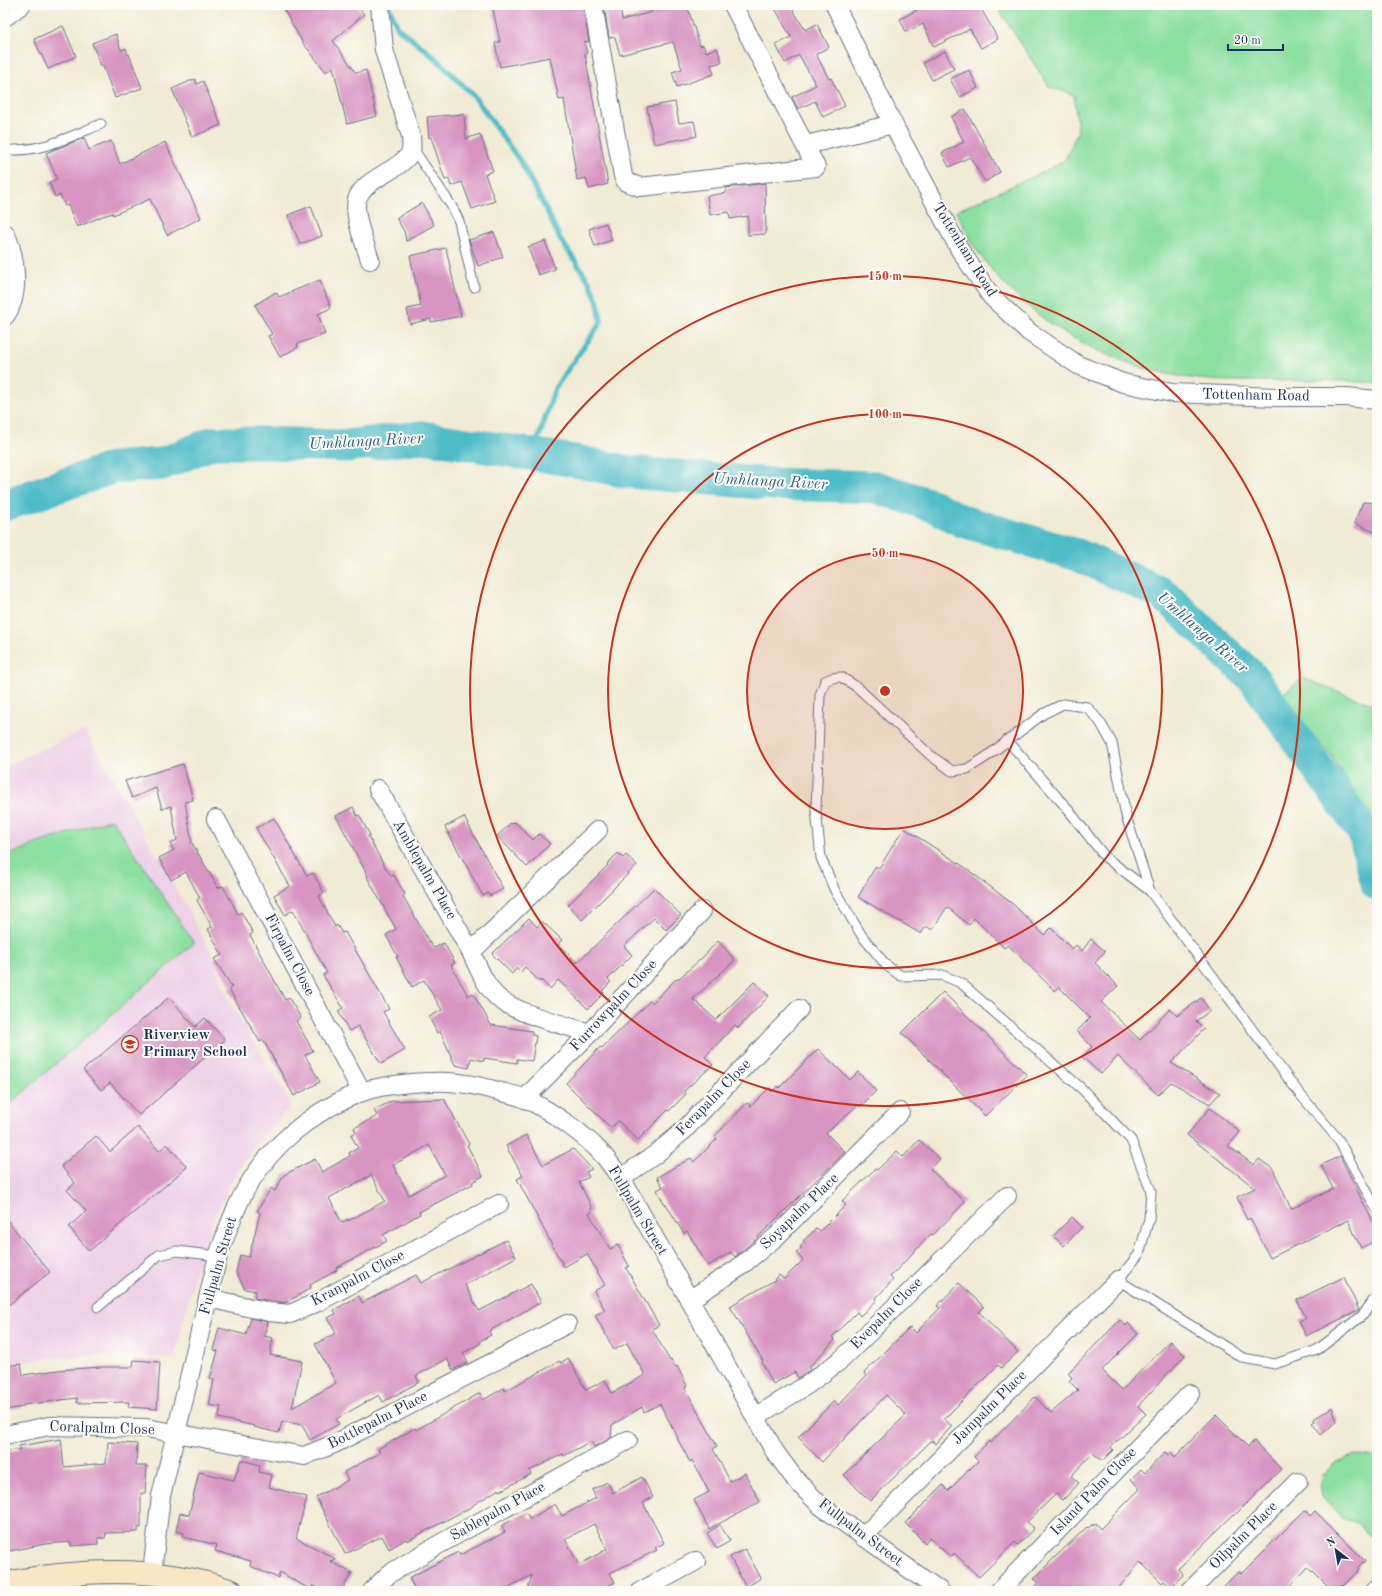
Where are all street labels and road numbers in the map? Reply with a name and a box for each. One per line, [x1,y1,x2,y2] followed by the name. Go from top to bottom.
[929,200,999,300] street label: Tottenham Road
[1202,388,1310,404] street label: Tottenham Road
[389,818,459,923] street label: Amblepalm Place
[261,911,317,999] street label: Firpalm Close
[568,957,660,1055] street label: Furrowpalm Close
[674,1057,754,1139] street label: Ferapalm Close
[604,1164,670,1258] street label: Fullpalm Street
[758,1171,842,1253] street label: Soyapalm Place
[198,1215,240,1317] street label: Fullpalm Street
[309,1248,407,1310] street label: Kranpalm Close
[848,1275,926,1353] street label: Evepalm Close
[950,1368,1030,1448] street label: Jampalm Place
[326,1389,430,1453] street label: Bottlepalm Place
[49,1420,155,1438] street label: Coralpalm Close
[1048,1445,1140,1539] street label: Island Palm Close
[448,1480,548,1544] street label: Sablepalm Place
[815,1497,905,1569] street label: Fullpalm Street
[1207,1499,1281,1573] street label: Oilpalm Place

